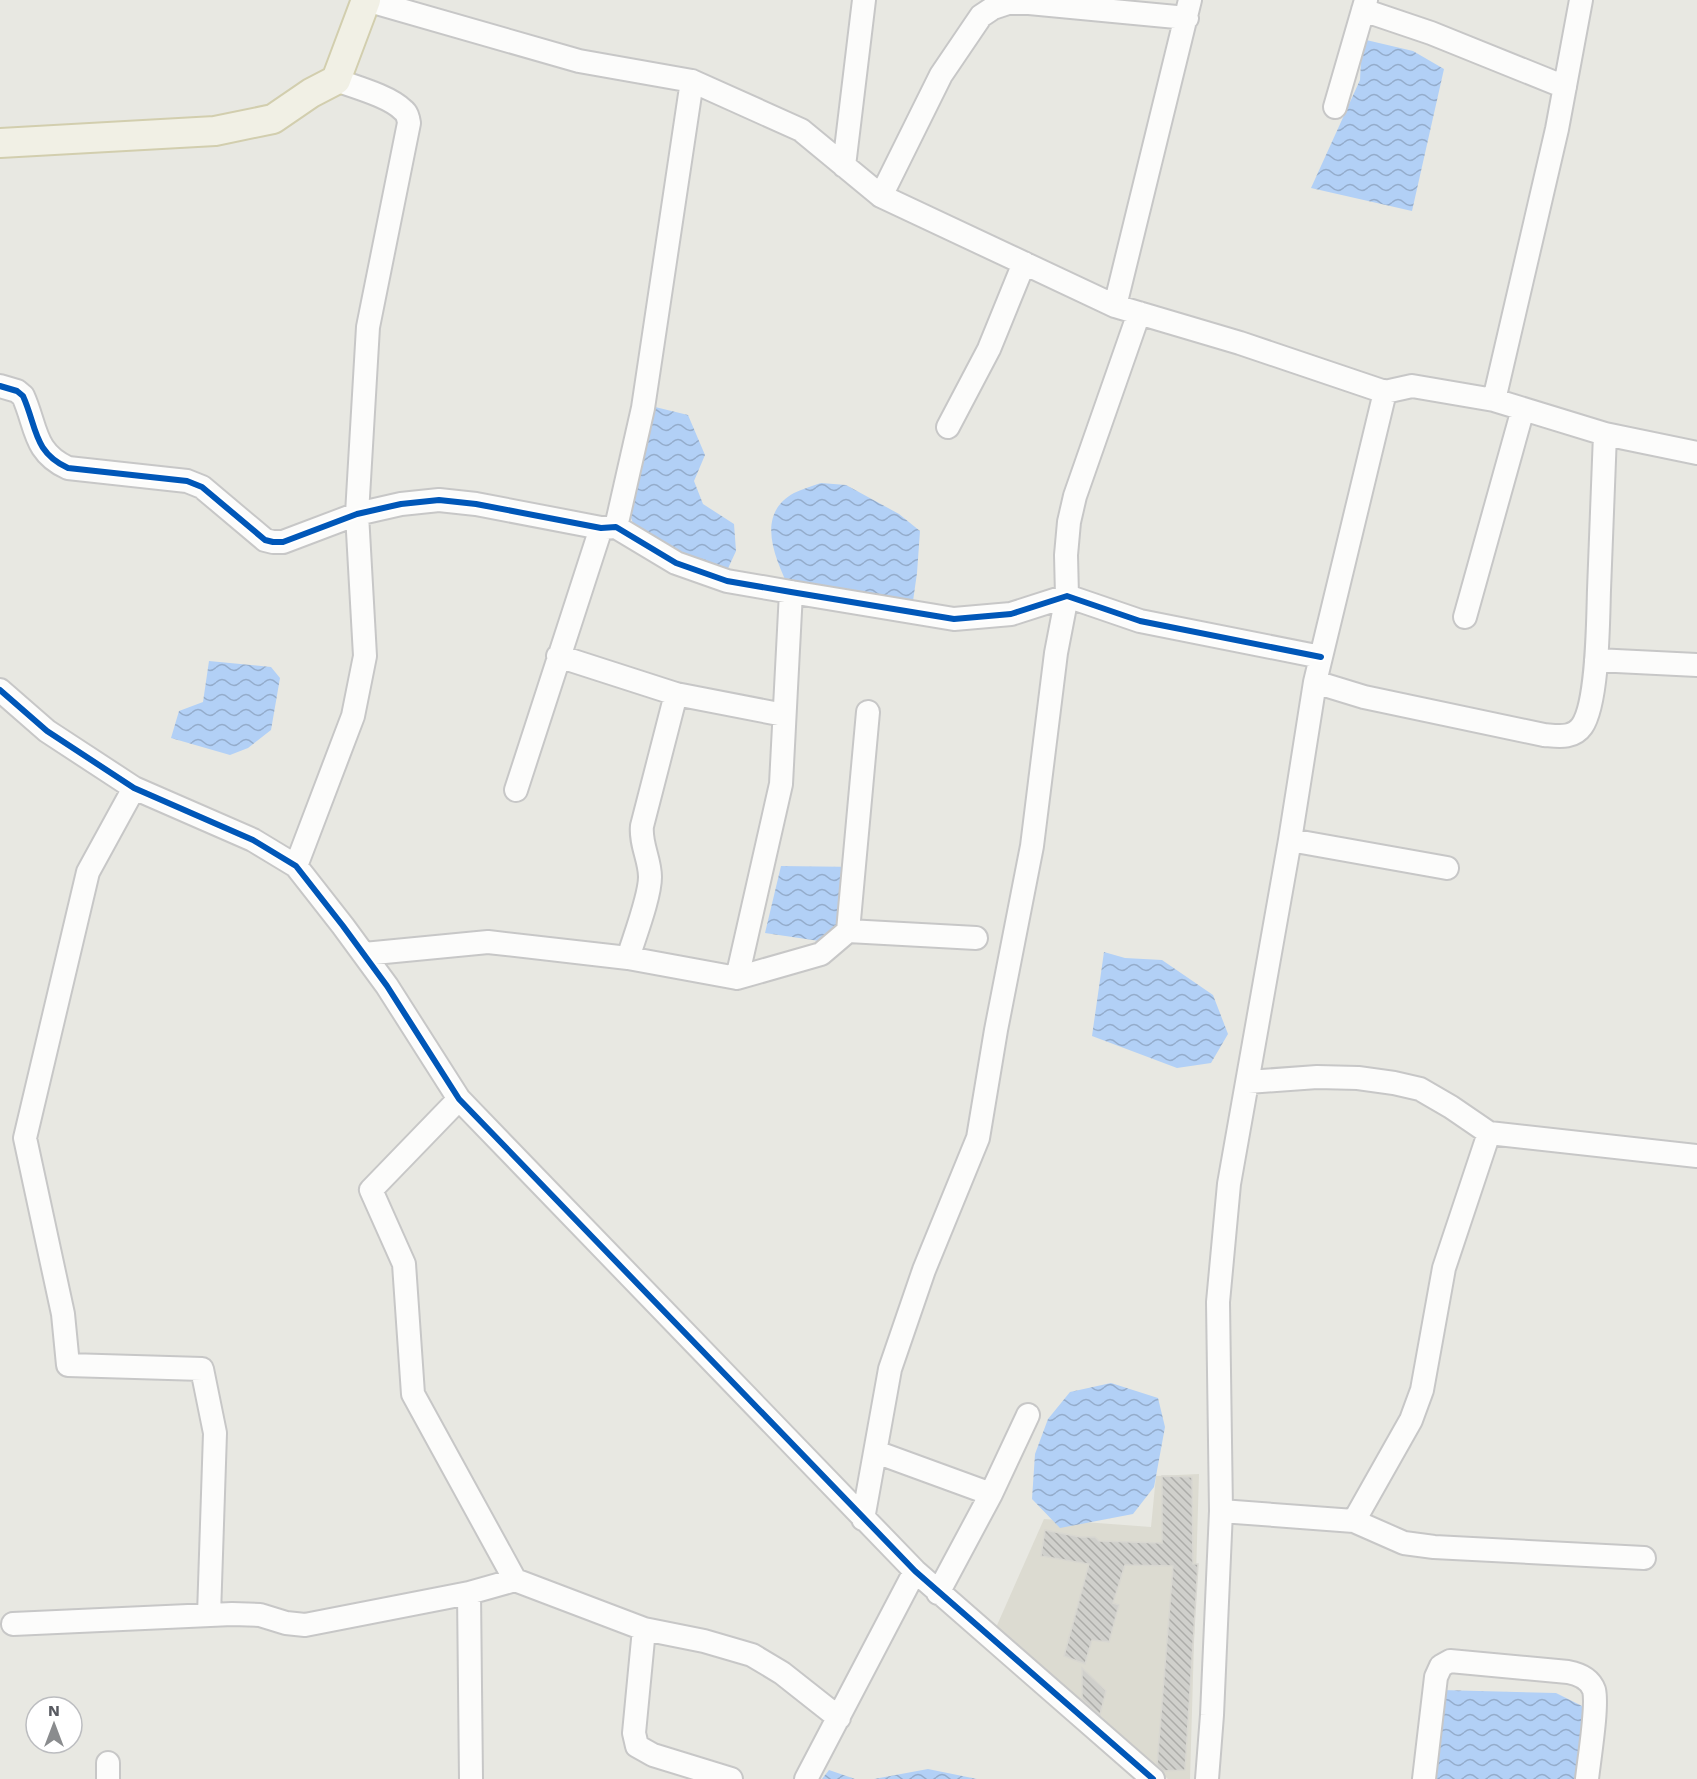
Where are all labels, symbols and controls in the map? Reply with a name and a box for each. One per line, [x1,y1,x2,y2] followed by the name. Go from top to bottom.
[24,1695,84,1755] north arrow
[48,1701,60,1720] text: N

